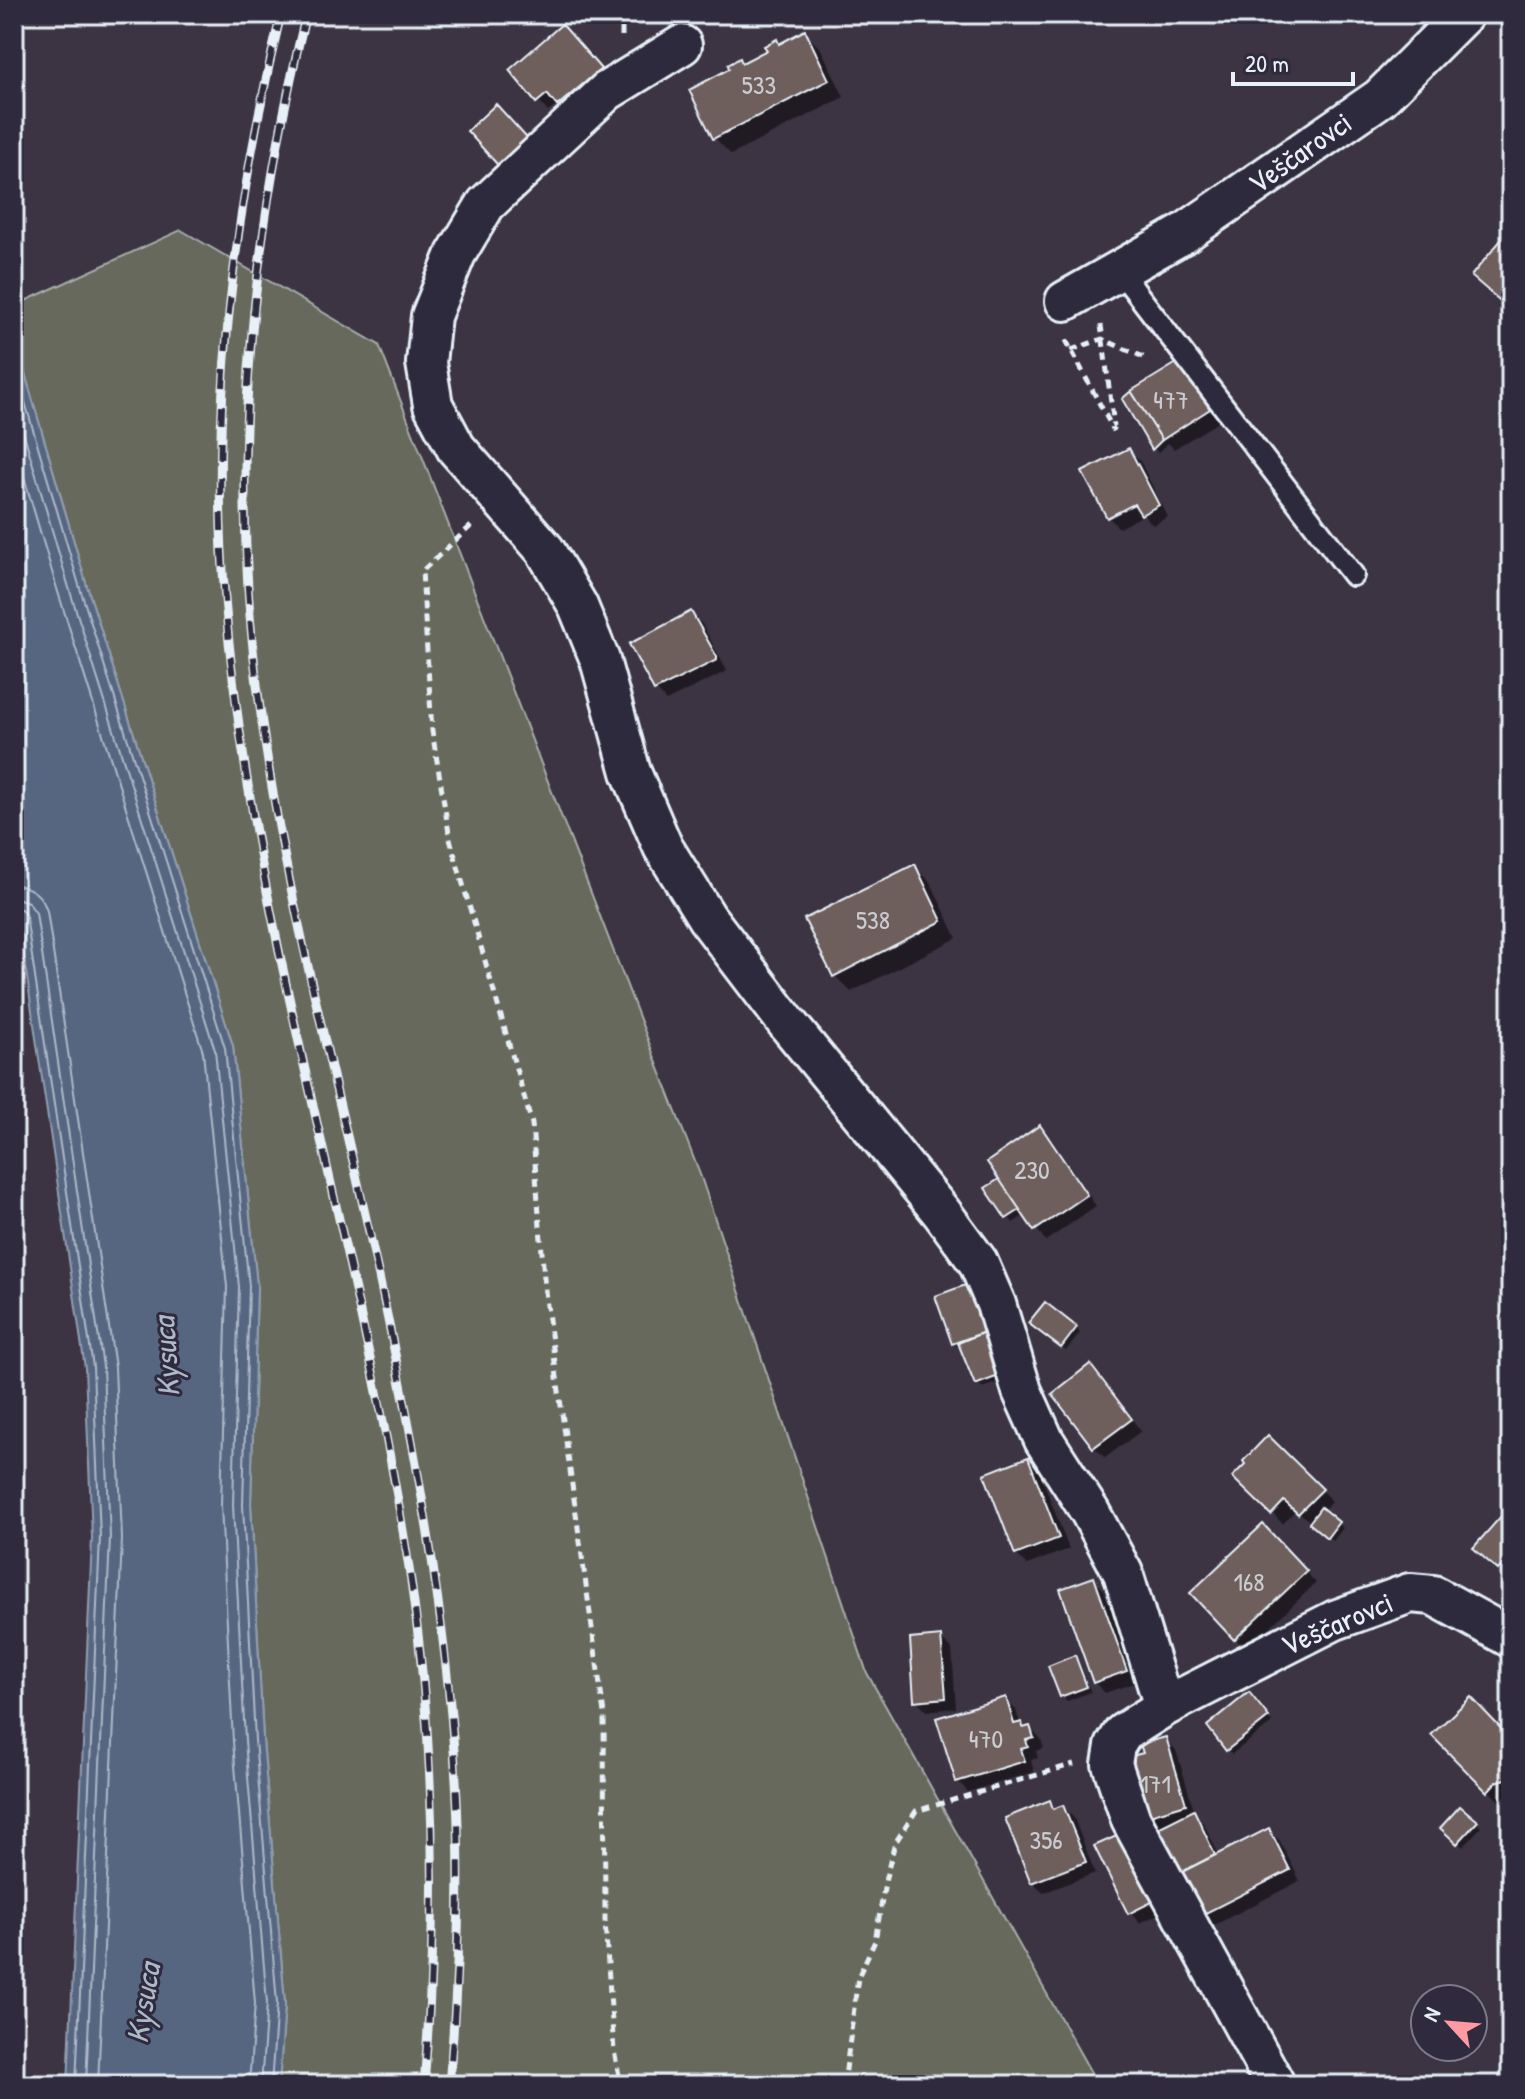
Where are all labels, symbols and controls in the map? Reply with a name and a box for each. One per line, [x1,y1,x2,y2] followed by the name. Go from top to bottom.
[1233,36,1353,86] scale bar
[1245,47,1289,79] text: 20 m
[742,67,776,102] house number: 533
[1240,102,1359,202] street label: Veščarovci
[1153,382,1189,417] house number: 477
[856,902,890,937] house number: 538
[1014,1152,1050,1187] house number: 230
[141,1312,190,1399] water label: Kysuca
[1233,1564,1265,1599] house number: 168
[1275,1582,1399,1664] street label: Veščarovci
[969,1721,1003,1756] house number: 470
[1139,1766,1171,1801] house number: 171
[1029,1822,1063,1857] house number: 356
[115,1956,171,2046] water label: Kysuca
[1409,1983,1489,2063] north arrow
[1415,2002,1447,2026] text: N

